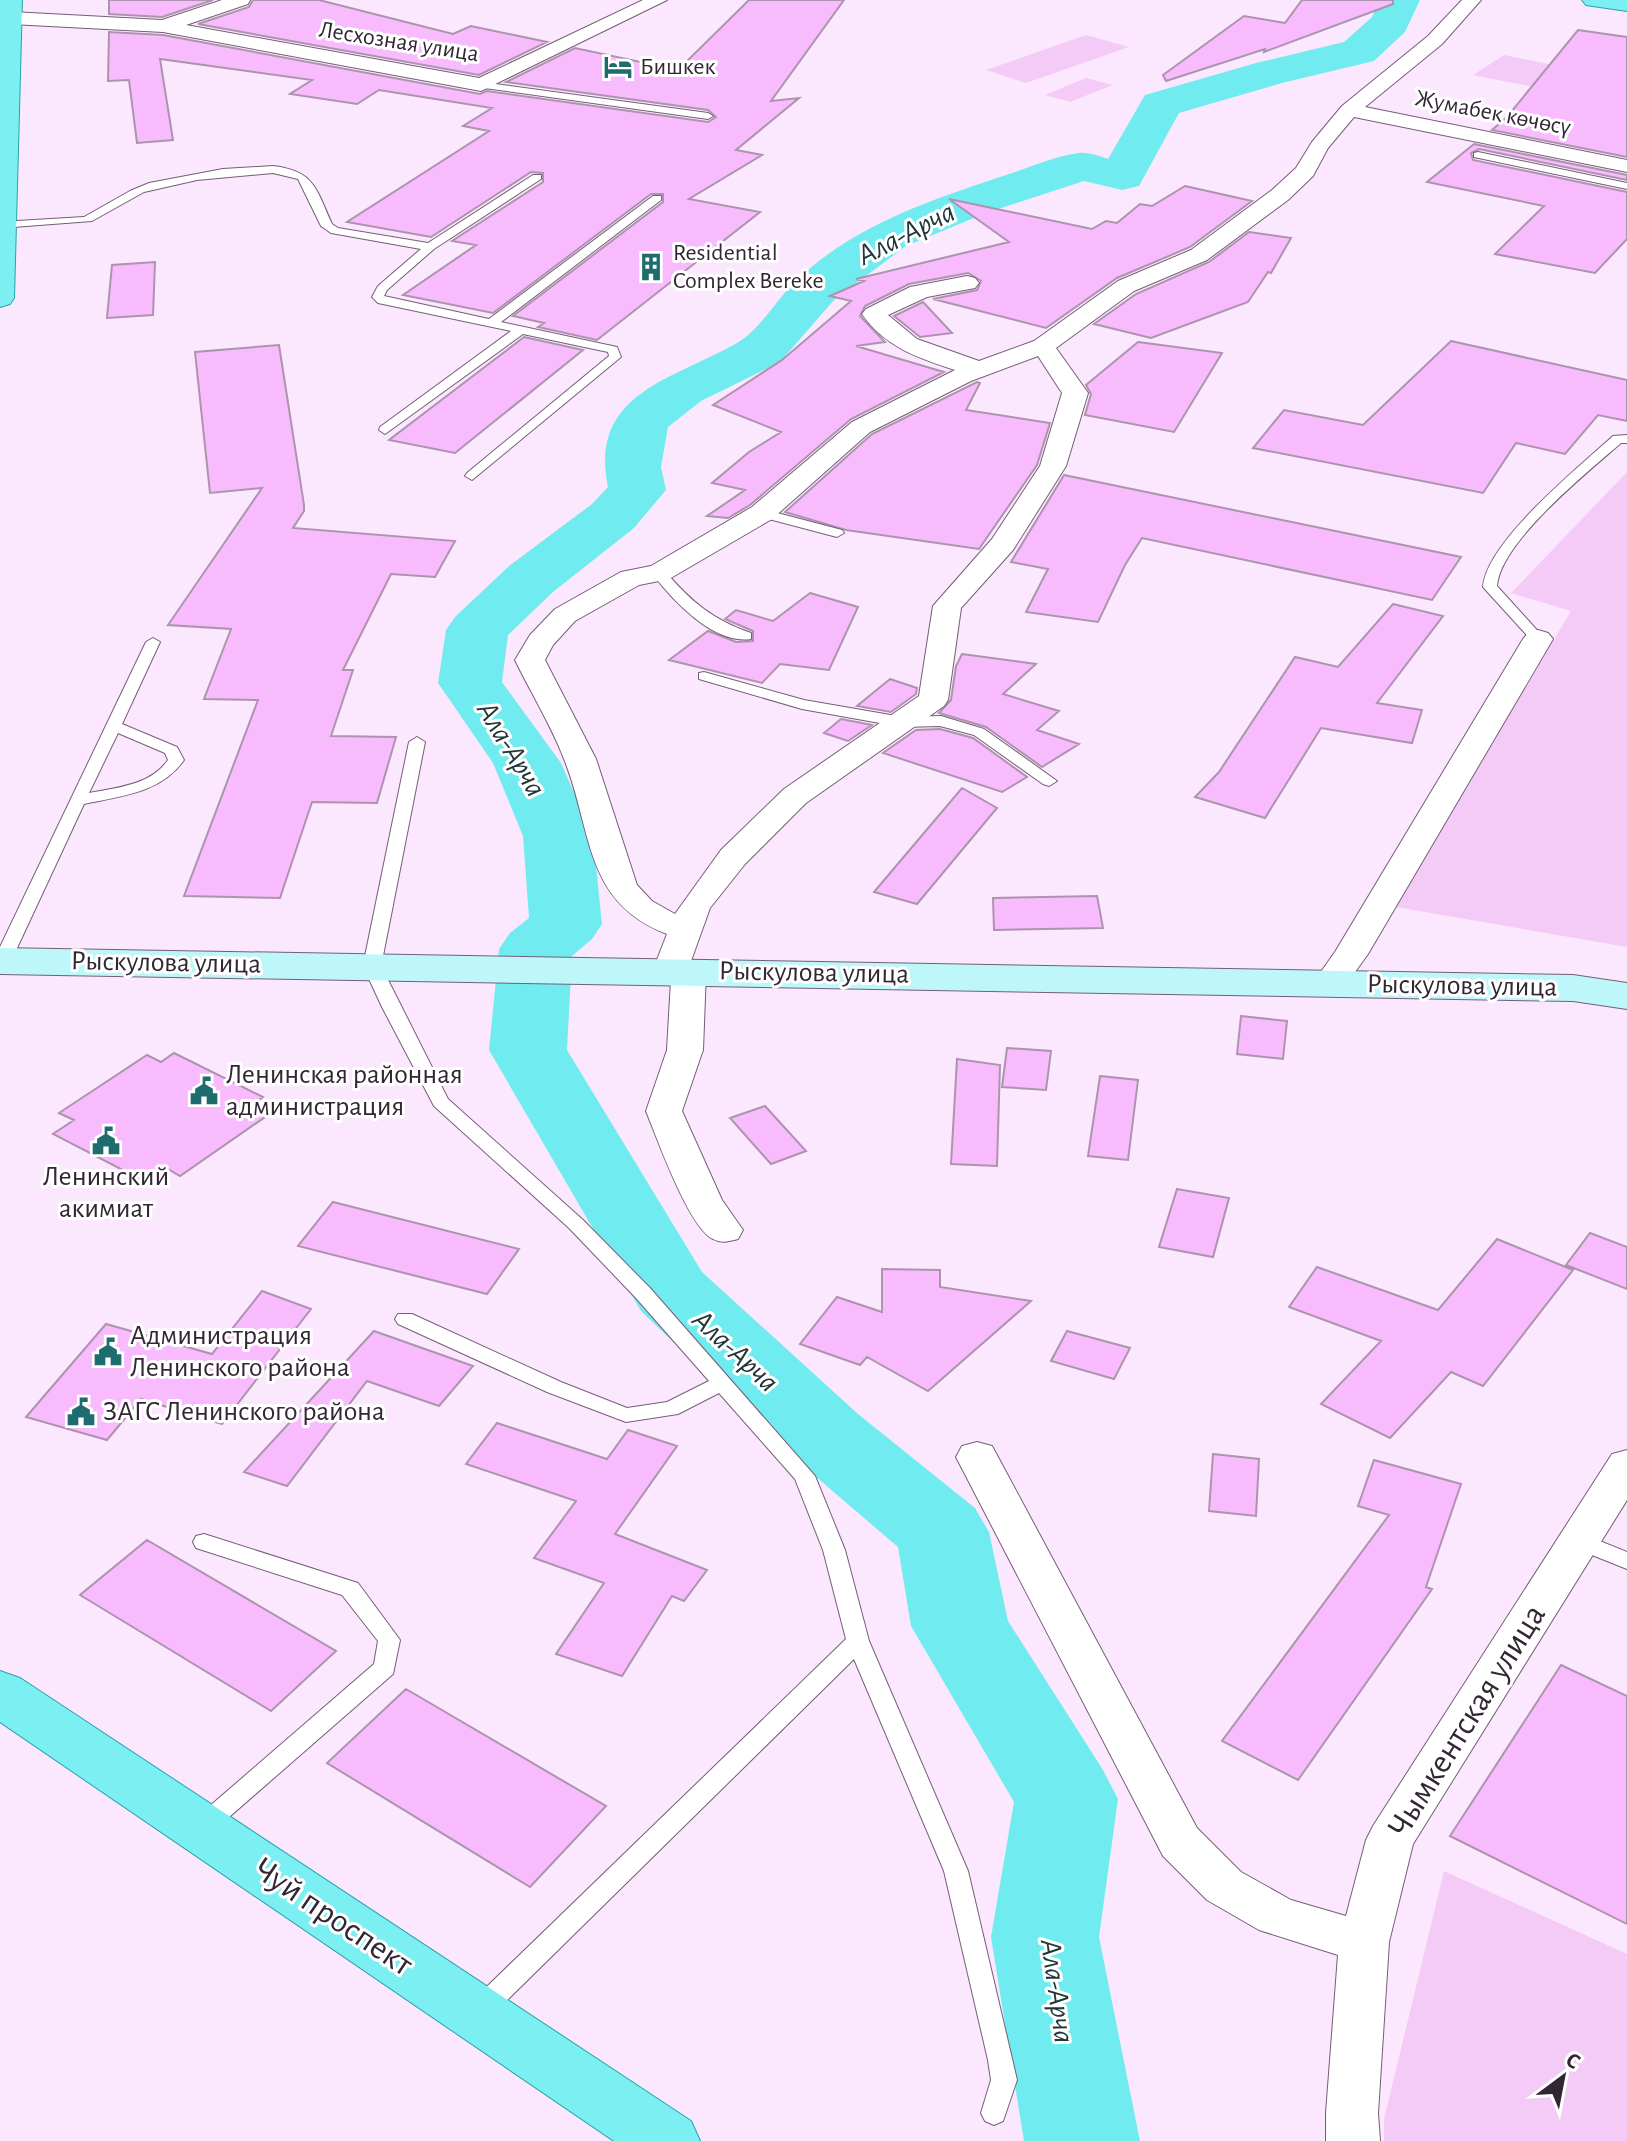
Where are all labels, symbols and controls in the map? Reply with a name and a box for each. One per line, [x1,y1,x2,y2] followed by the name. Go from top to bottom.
[317,18,481,66] street label: Лесхозная улица
[603,52,633,82] hotel icon: Бишкек
[640,55,715,79] place label: Бишкек
[1413,86,1573,140] street label: Жумабек көчөсү
[851,197,960,272] water label: Ала-Арча
[673,241,823,293] place label: Residential Complex Bereke
[636,252,666,282] building icon: Residential Complex Bereke
[471,695,551,802] water label: Ала-Арча
[70,947,262,979] street label: Рыскулова улица
[718,957,910,989] street label: Рыскулова улица
[1366,970,1558,1002] street label: Рыскулова улица
[226,1061,463,1121] place label: Ленинская районная администрация
[189,1076,219,1106] public building icon: Ленинская районная администрация
[91,1126,121,1156] public building icon: Ленинский акимиат
[43,1163,169,1223] place label: Ленинский акимиат
[686,1304,784,1398] water label: Ала-Арча
[130,1322,350,1382] place label: Администрация Ленинского района
[93,1337,123,1367] public building icon: Администрация Ленинского района
[66,1397,96,1427] public building icon: ЗАГС Ленинского района
[103,1398,385,1426] place label: ЗАГС Ленинского района
[1382,1599,1552,1843] street label: Чымкентская улица
[248,1852,419,1983] street label: Чуй проспект
[1035,1936,1079,2045] water label: Ала-Арча
[1523,2037,1603,2117] north arrow
[1562,2048,1584,2073] text: С

